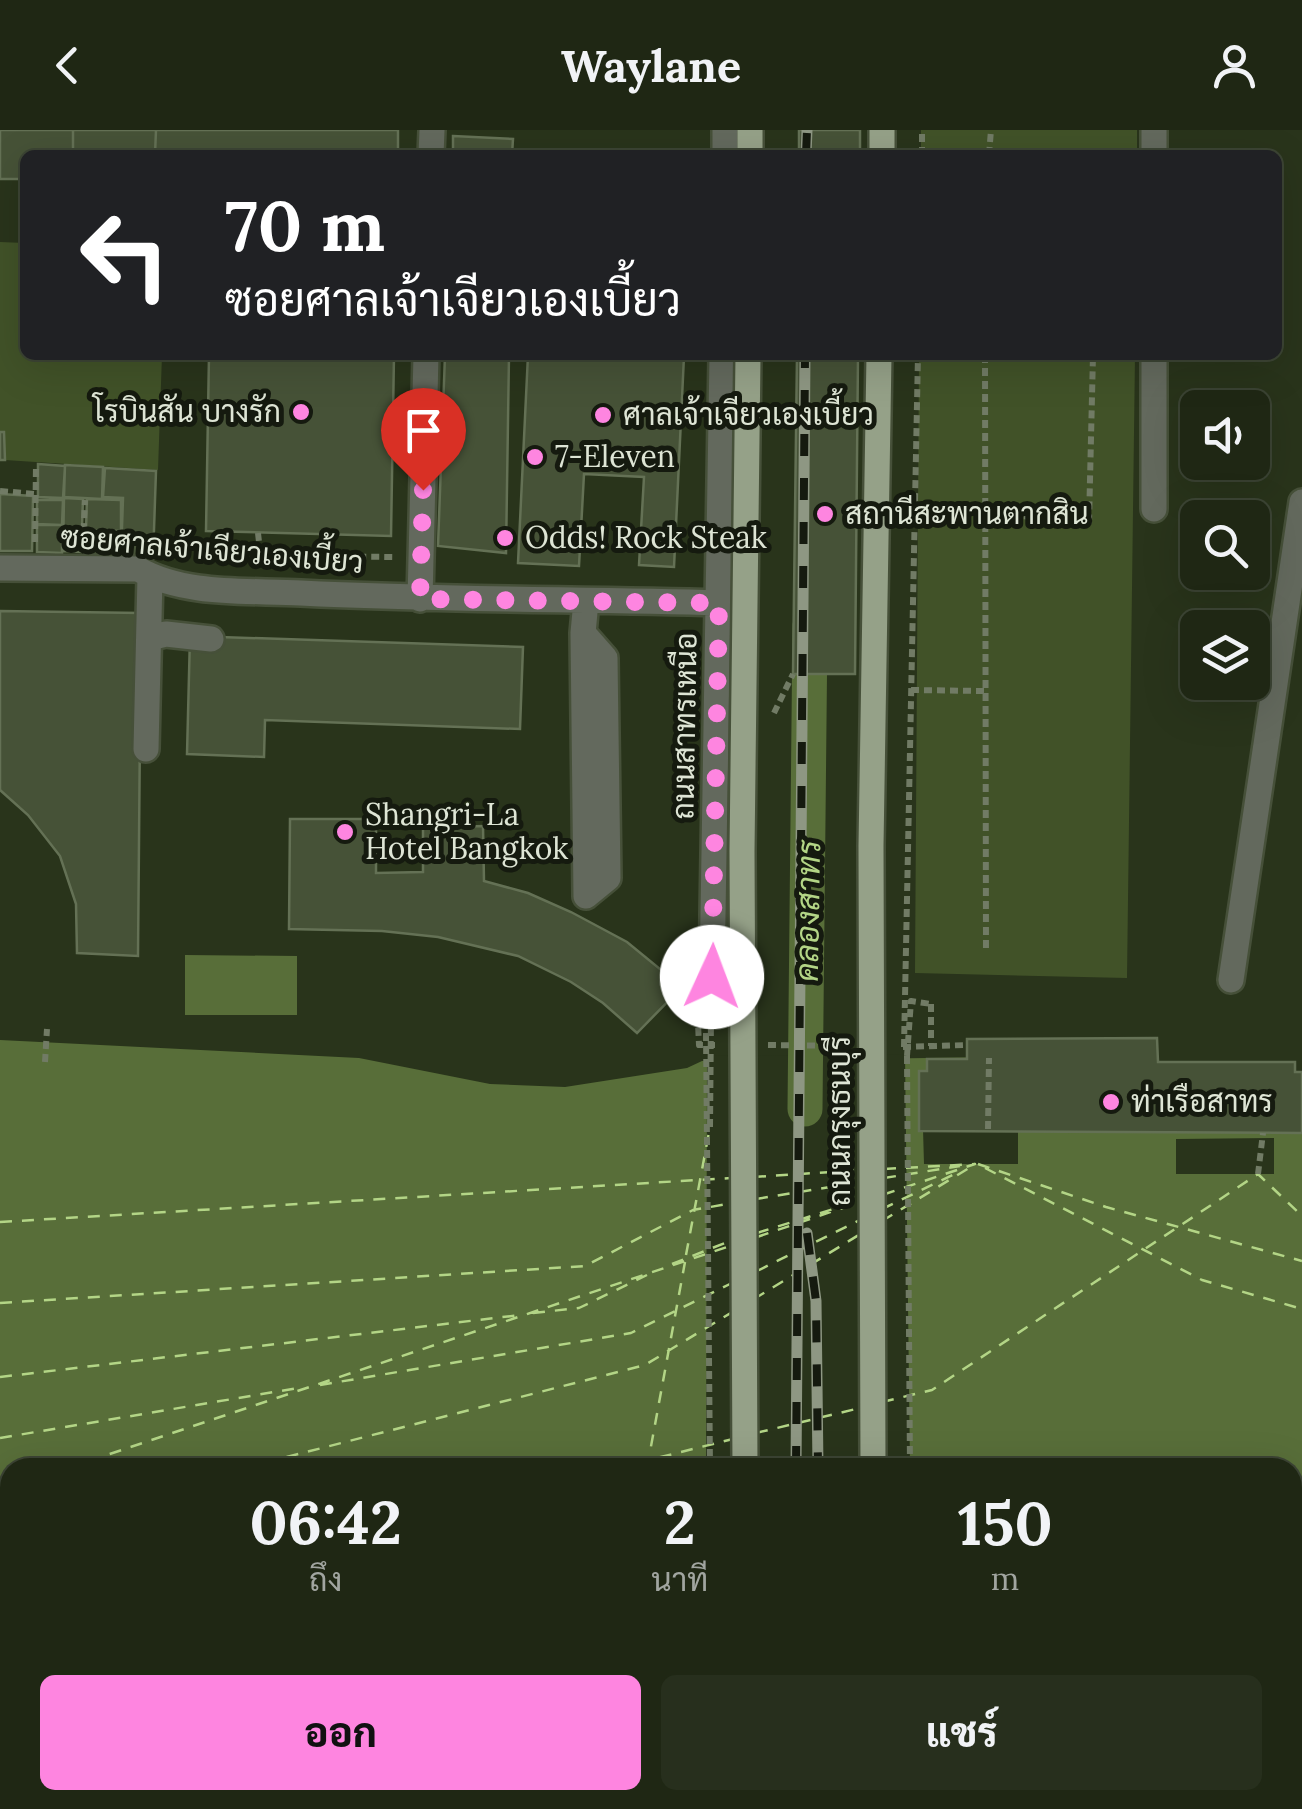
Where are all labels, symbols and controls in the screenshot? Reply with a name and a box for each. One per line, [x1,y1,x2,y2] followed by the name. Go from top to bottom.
[561,37,741,94] text: Waylane
[40,38,95,93] icon: back
[1207,38,1262,93] icon: person
[225,181,385,270] text: 70 m
[60,190,190,320] icon: left
[225,271,681,328] text: ซอยศาลเจ้าเจียวเองเบี้ยว
[381,388,466,491] pin
[623,388,874,433] place label: ศาลเจ้าเจียวเองเบี้ยว
[1180,390,1270,700] map controls
[1180,390,1270,480] button: sound
[91,392,281,430] place label: โรบินสัน บางรัก
[290,401,312,423] marker: โรบินสัน บางรัก
[396,403,451,458] icon: arrive
[592,404,614,426] marker: ศาลเจ้าเจียวเองเบี้ยว
[555,437,675,475] place label: 7-Eleven
[524,446,546,468] marker: 7-Eleven
[845,494,1089,532] place label: สถานีสะพานตากสิน
[1180,500,1270,590] button: search
[814,503,836,525] marker: สถานีสะพานตากสิน
[59,510,366,581] street label: ซอยศาลเจ้าเจียวเองเบี้ยว
[525,518,767,556] place label: Odds! Rock Steak
[494,527,516,549] marker: Odds! Rock Steak
[1180,610,1270,700] button: layers
[663,632,705,820] street label: ถนนสาทรเหนือ
[365,795,568,868] place label: Shangri-La Hotel Bangkok
[334,821,356,843] marker: Shangri-La Hotel Bangkok
[786,838,829,982] water label: คลองสาทร
[660,925,764,1029] position arrow
[820,1036,861,1206] street label: ถนนกรุงธนบุรี
[1131,1082,1273,1120] place label: ท่าเรือสาทร
[1100,1091,1122,1113] marker: ท่าเรือสาทร
[249,1484,402,1560] text: 06:42
[664,1484,696,1560] text: 2
[958,1485,1053,1561] text: 150
[991,1558,1019,1599] text: m
[309,1559,342,1600] text: ถึง
[651,1559,708,1600] text: นาที
[40,1675,641,1790] button: ออก
[661,1675,1262,1790] button: แชร์

